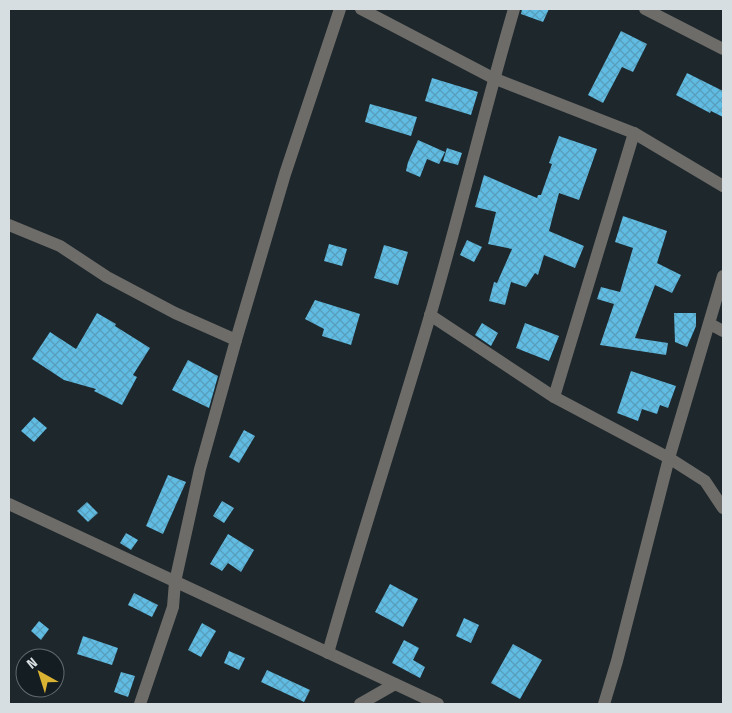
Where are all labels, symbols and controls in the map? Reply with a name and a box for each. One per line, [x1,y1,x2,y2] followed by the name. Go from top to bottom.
[15,648,65,698] north arrow
[24,654,41,673] text: N

